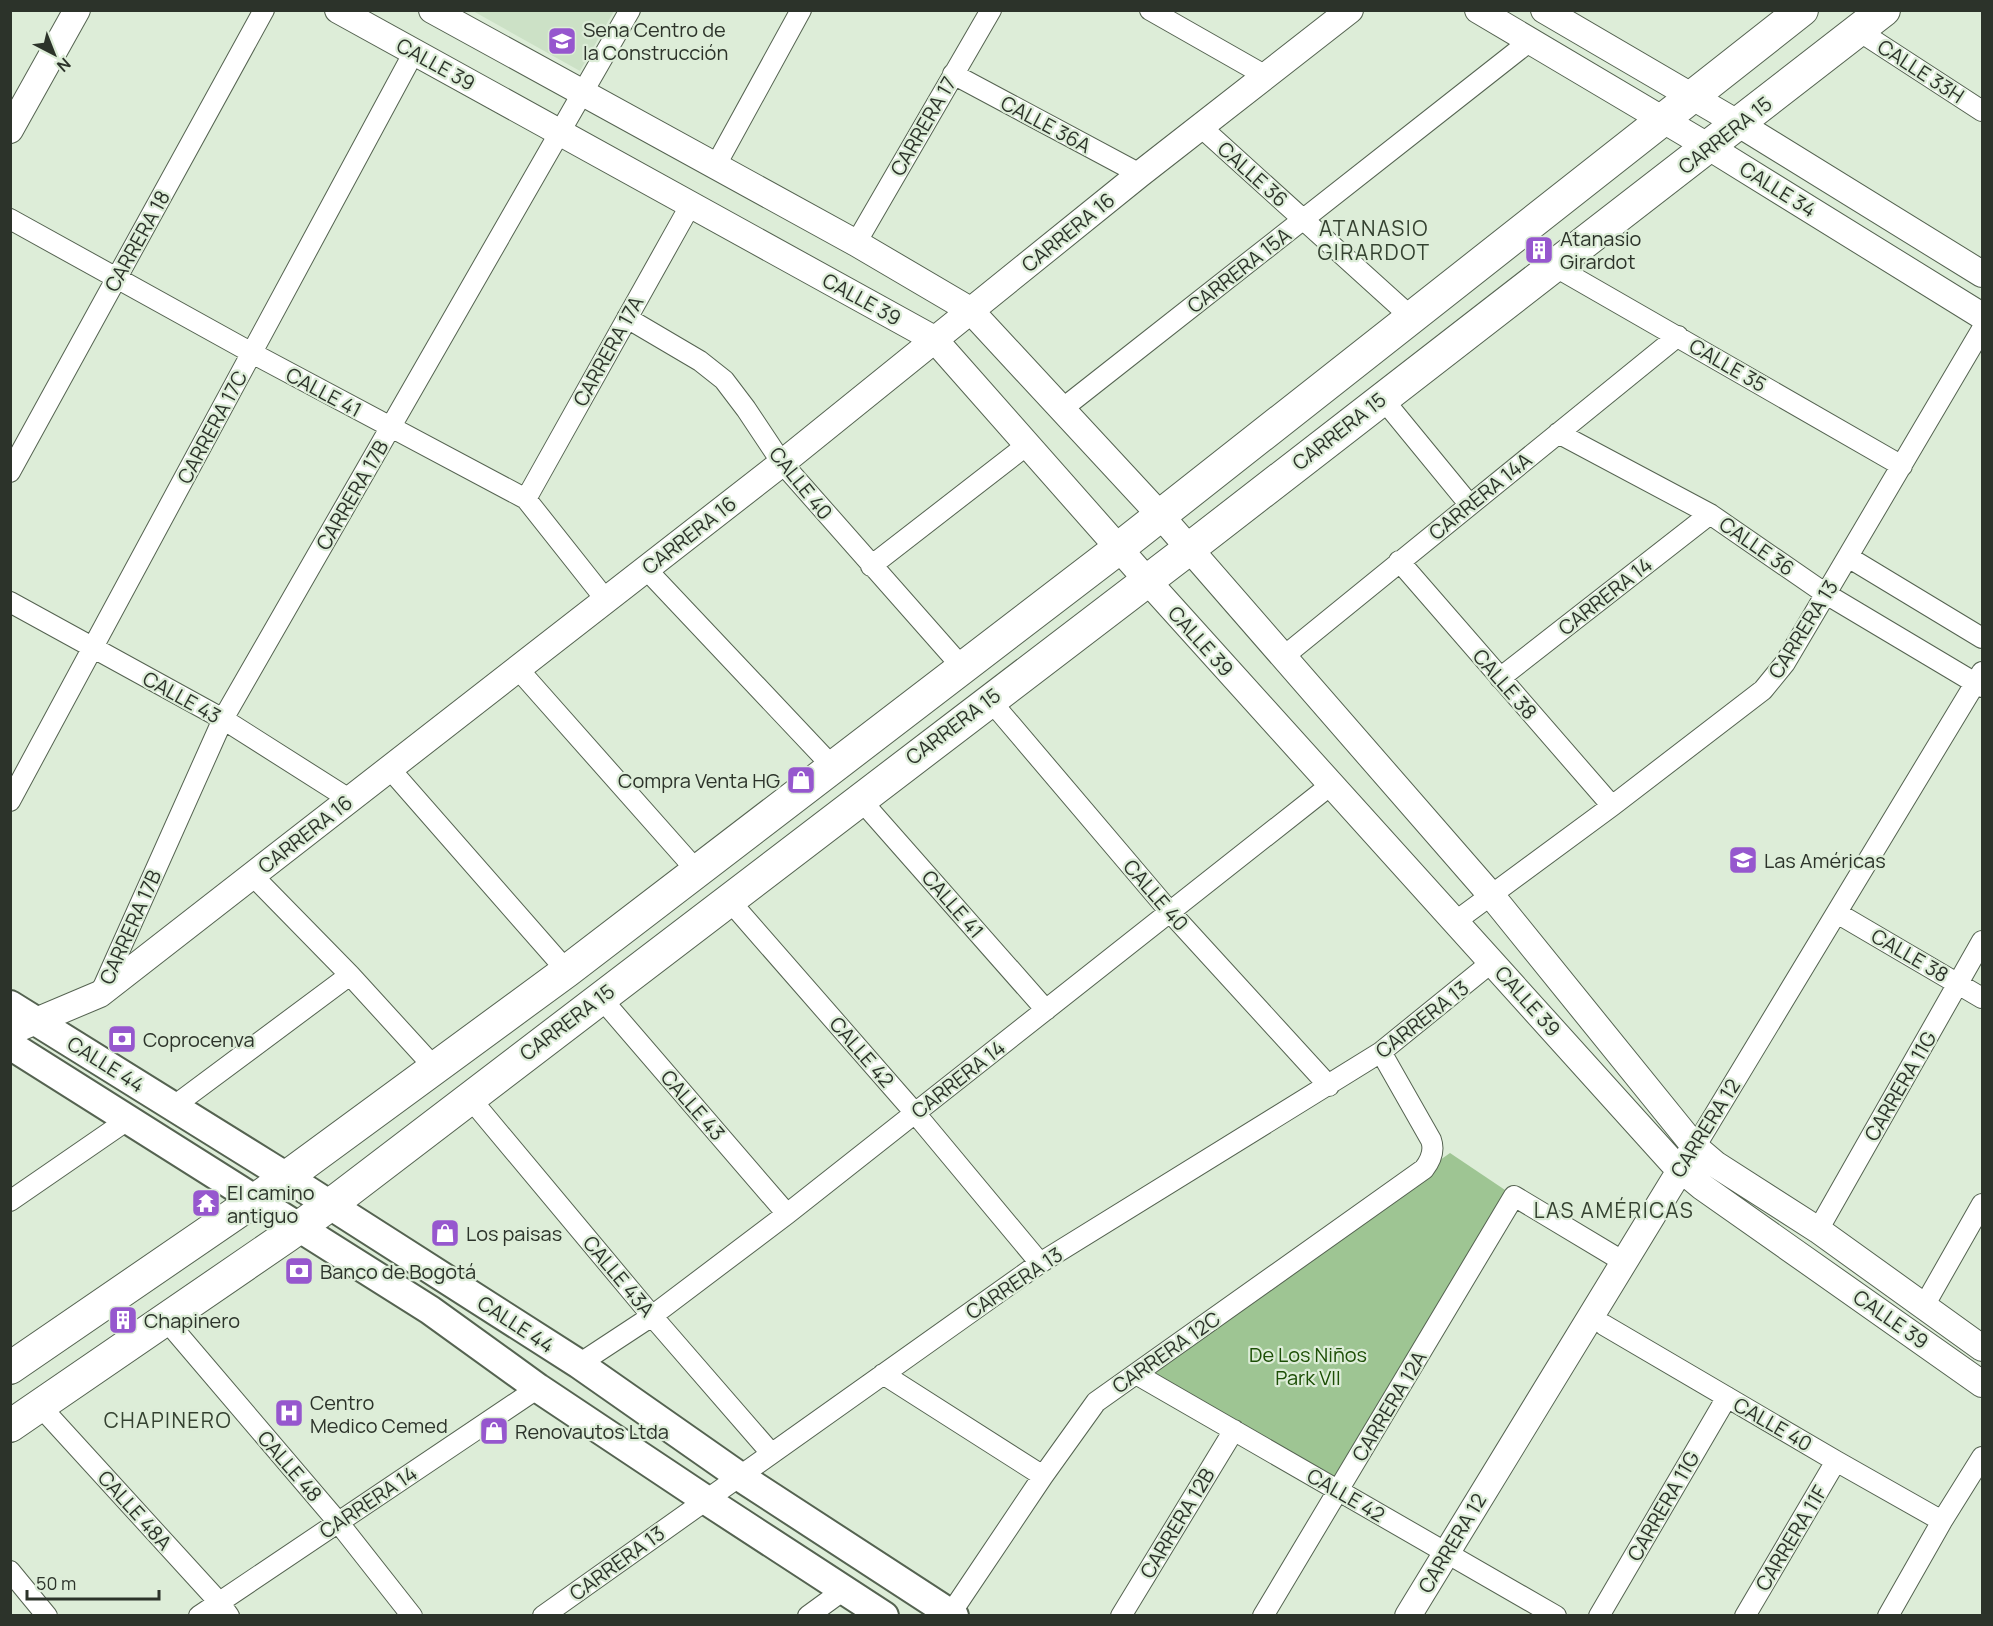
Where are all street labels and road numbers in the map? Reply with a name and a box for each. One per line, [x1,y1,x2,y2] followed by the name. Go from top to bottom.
[392,31,480,97] street label: CALLE 39
[1872,33,1970,109] street label: CALLE 33H
[884,71,962,181] street label: CARRERA 17
[996,89,1096,159] street label: CALLE 36A
[1673,90,1777,180] street label: CARRERA 15
[1212,135,1294,213] street label: CALLE 36
[1735,155,1821,223] street label: CALLE 34
[98,186,176,296] street label: CARRERA 18
[1016,186,1120,278] street label: CARRERA 16
[1182,221,1297,319] street label: CARRERA 15A
[818,266,906,332] street label: CALLE 39
[567,291,650,411] street label: CARRERA 17A
[1684,332,1772,398] street label: CALLE 35
[281,361,367,423] street label: CALLE 41
[171,366,253,488] street label: CARRERA 17C
[1287,386,1391,476] street label: CARRERA 15
[310,435,394,555] street label: CARRERA 17B
[763,441,839,525] street label: CALLE 40
[1423,446,1537,546] street label: CARRERA 14A
[636,490,742,580] street label: CARRERA 16
[1714,510,1800,582] street label: CALLE 36
[1553,551,1657,641] street label: CARRERA 14
[1762,575,1844,683] street label: CARRERA 13
[1162,600,1240,682] street label: CALLE 39
[1467,643,1543,725] street label: CALLE 38
[138,665,226,729] street label: CALLE 43
[900,682,1006,770] street label: CARRERA 15
[252,789,358,879] street label: CARRERA 16
[1117,854,1195,936] street label: CALLE 40
[916,864,990,944] street label: CALLE 41
[93,866,167,988] street label: CARRERA 17B
[1866,922,1954,988] street label: CALLE 38
[1489,960,1567,1042] street label: CALLE 39
[1370,974,1474,1064] street label: CARRERA 13
[514,978,620,1066] street label: CARRERA 15
[824,1011,900,1093] street label: CALLE 42
[1858,1026,1942,1146] street label: CARRERA 11G
[62,1030,150,1098] street label: CALLE 44
[906,1034,1010,1124] street label: CARRERA 14
[655,1064,731,1146] street label: CALLE 43
[1664,1073,1746,1183] street label: CARRERA 12
[577,1230,661,1322] street label: CALLE 43A
[960,1241,1068,1325] street label: CARRERA 13
[1848,1283,1934,1355] street label: CALLE 39
[473,1289,559,1359] street label: CALLE 44
[1107,1305,1225,1399] street label: CARRERA 12C
[1346,1346,1433,1466] street label: CARRERA 12A
[1729,1391,1817,1457] street label: CALLE 40
[252,1425,328,1507] street label: CALLE 48
[1621,1446,1705,1566] street label: CARRERA 11G
[314,1459,422,1545] street label: CARRERA 14
[1302,1462,1390,1528] street label: CALLE 42
[1134,1463,1220,1583] street label: CARRERA 12B
[92,1464,178,1556] street label: CALLE 48A
[1749,1480,1833,1596] street label: CARRERA 11F
[1412,1488,1492,1598] street label: CARRERA 12
[564,1519,670,1607] street label: CARRERA 13

